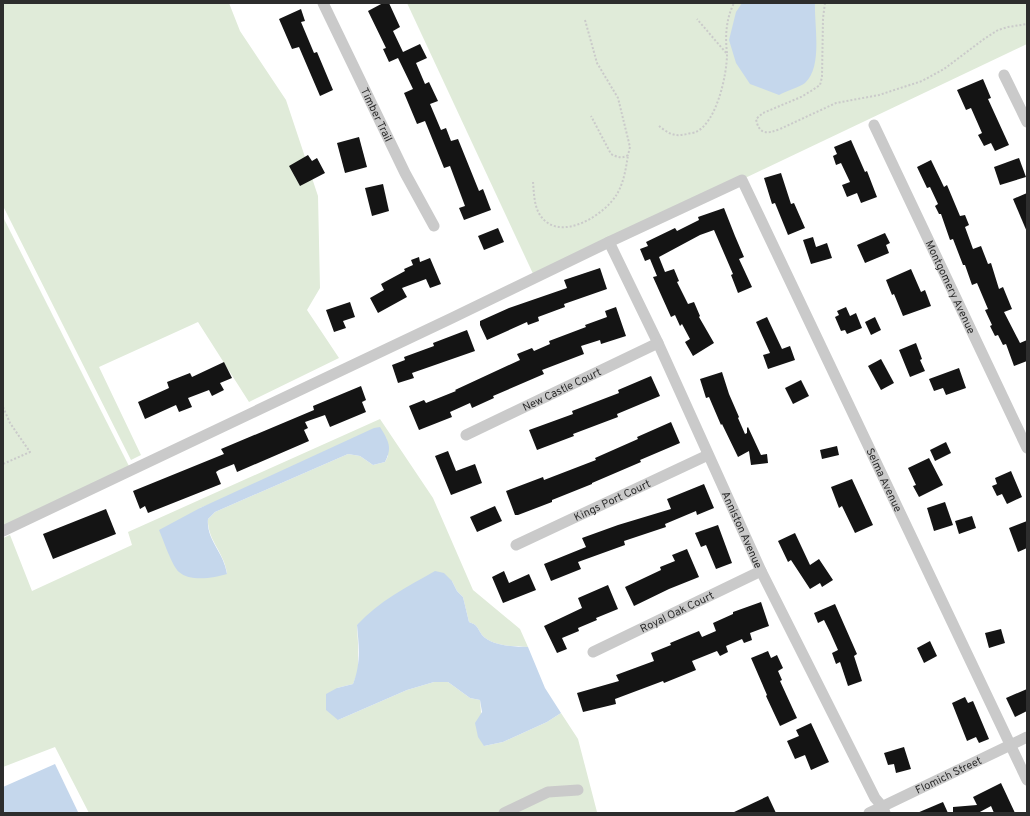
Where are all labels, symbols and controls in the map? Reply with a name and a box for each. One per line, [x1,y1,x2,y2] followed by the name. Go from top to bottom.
[357,86,395,144] street label: Timber Trail
[922,238,978,336] street label: Montgomery Avenue
[520,365,604,415] street label: New Castle Court
[862,446,905,515] street label: Selma Avenue
[572,477,653,525] street label: Kings Port Court
[718,489,765,571] street label: Anniston Avenue
[638,589,716,636] street label: Royal Oak Court
[913,754,984,798] street label: Flomich Street

